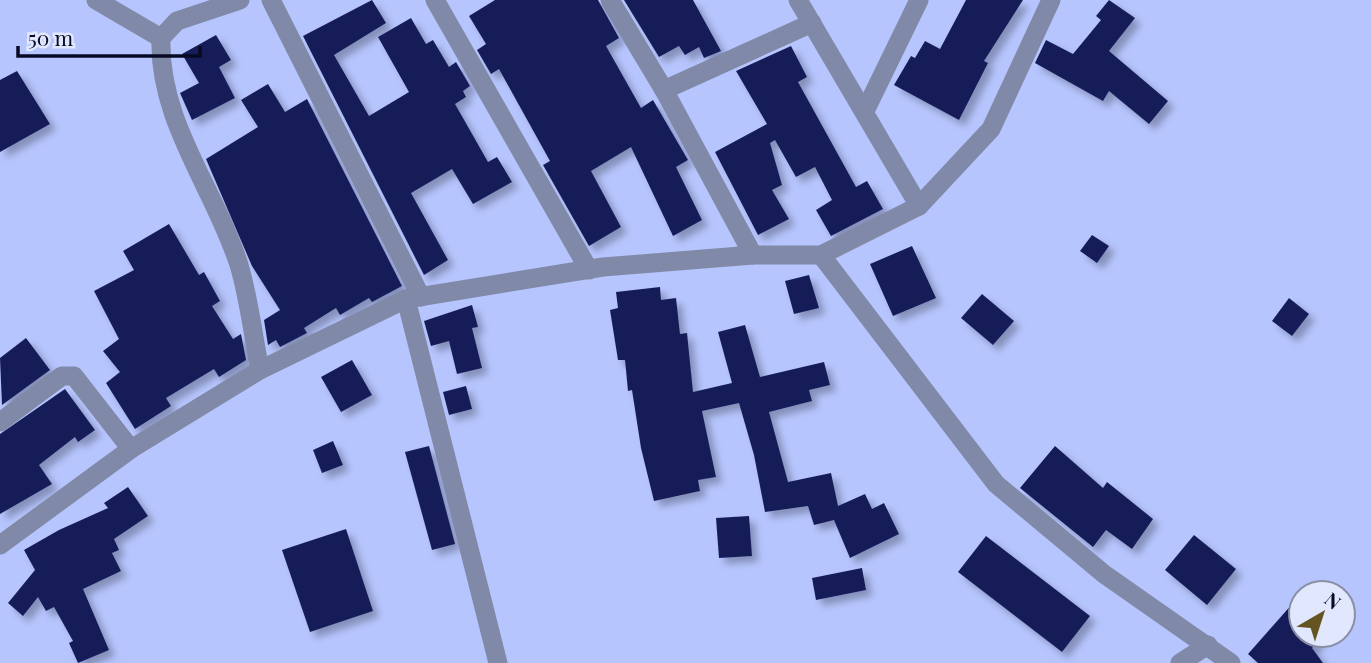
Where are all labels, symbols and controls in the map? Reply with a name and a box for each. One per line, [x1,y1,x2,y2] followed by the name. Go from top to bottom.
[18,14,200,58] scale bar
[28,23,74,51] text: 50 m
[1287,579,1357,649] north arrow
[1320,586,1347,615] text: N

